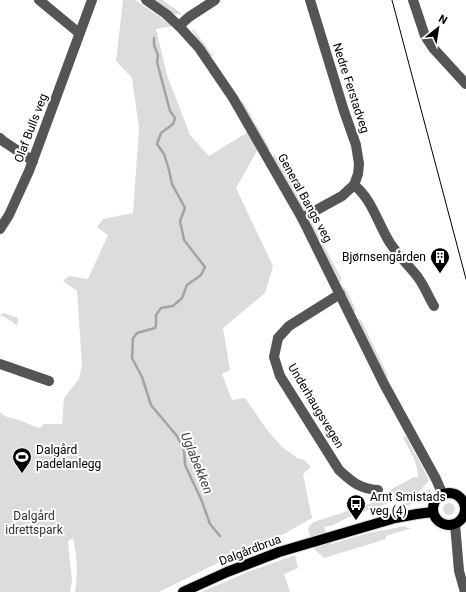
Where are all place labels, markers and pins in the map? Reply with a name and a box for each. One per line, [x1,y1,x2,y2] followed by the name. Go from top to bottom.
[429,246,451,274] building icon: Bjørnsengården
[342,250,426,264] place label: Bjørnsengården
[36,443,101,471] place label: Dalgård padelanlegg
[11,446,33,474] sports icon: Dalgård padelanlegg
[370,490,446,518] place label: Arnt Smistads veg (4)
[345,493,367,521] bus stop icon: Arnt Smistads veg (4)

